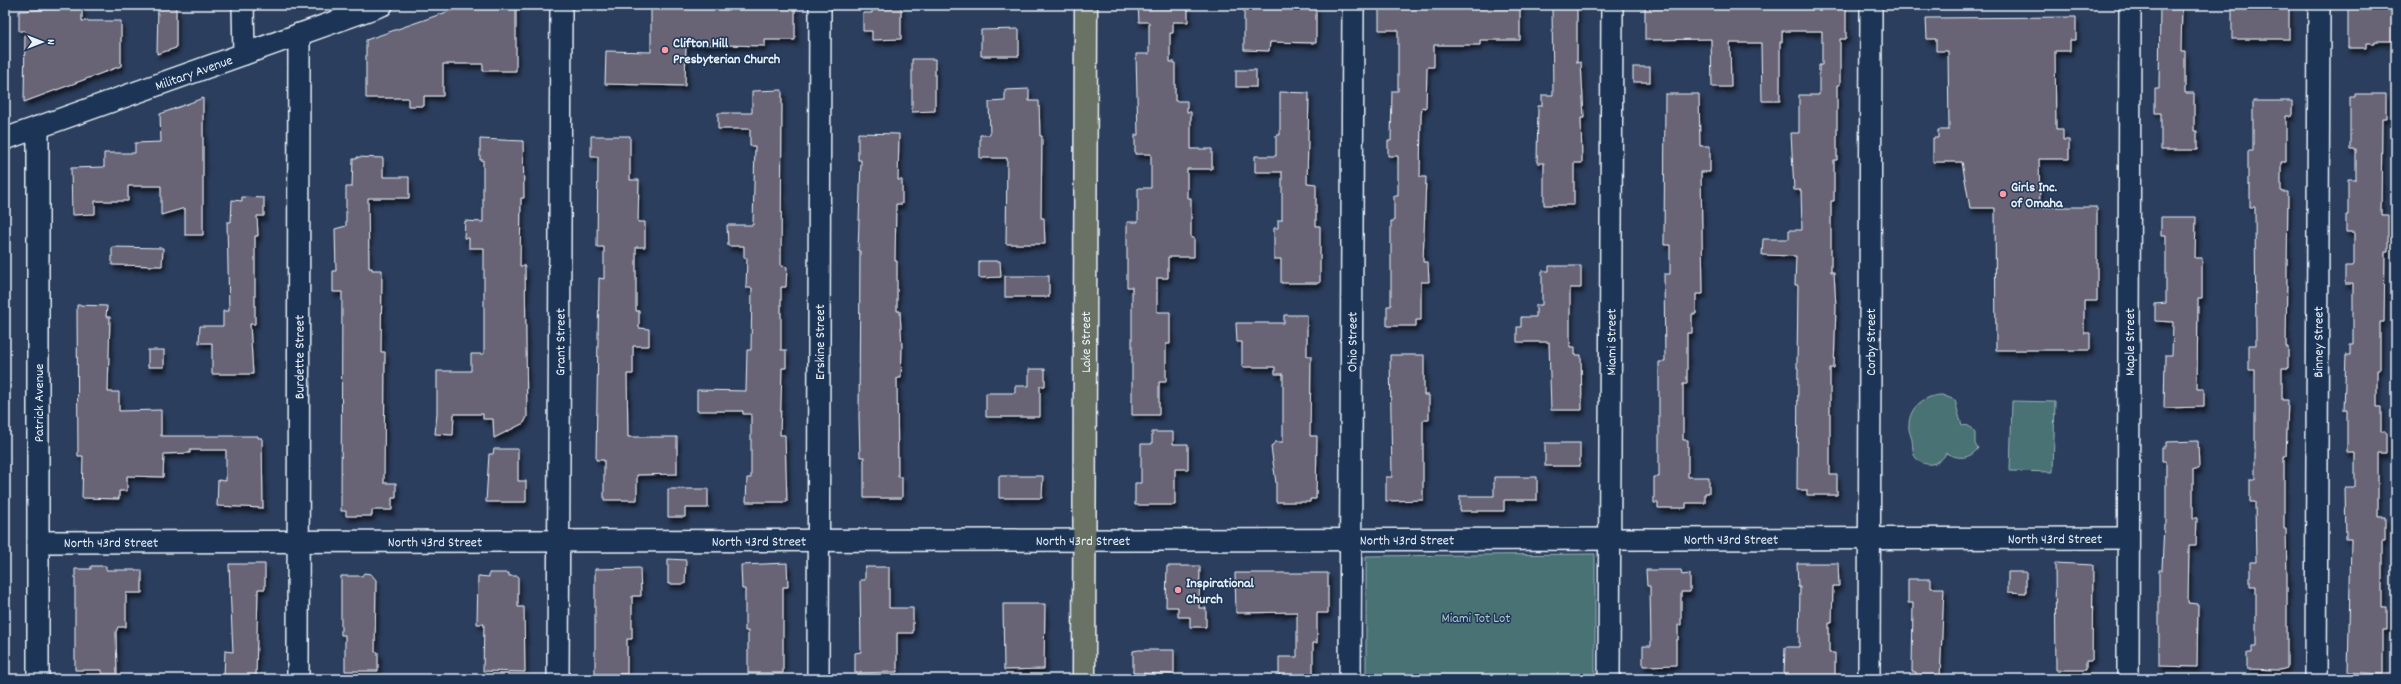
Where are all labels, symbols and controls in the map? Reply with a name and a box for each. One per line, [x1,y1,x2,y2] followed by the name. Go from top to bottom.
[22,22,62,62] north arrow
[673,34,781,70] place label: Clifton Hill Presbyterian Church
[42,39,58,45] text: N
[660,45,670,55] marker: Clifton Hill Presbyterian Church
[153,51,236,97] street label: Military Avenue
[2011,178,2064,214] place label: Girls Inc. of Omaha
[1998,189,2008,199] marker: Girls Inc. of Omaha
[811,304,831,380] street label: Erskine Street
[2309,306,2330,378] street label: Binney Street
[551,308,572,376] street label: Grant Street
[1862,308,1882,376] street label: Corby Street
[2121,308,2141,376] street label: Maple Street
[1602,309,1623,375] street label: Miami Street
[1077,311,1097,373] street label: Lake Street
[1343,312,1364,372] street label: Ohio Street
[290,315,311,399] street label: Burdette Street
[30,364,50,442] street label: Patrick Avenue
[2008,530,2102,550] street label: North 43rd Street
[1360,531,1454,551] street label: North 43rd Street
[1684,531,1778,551] street label: North 43rd Street
[1036,532,1130,552] street label: North 43rd Street
[388,533,482,553] street label: North 43rd Street
[712,533,806,553] street label: North 43rd Street
[64,534,158,554] street label: North 43rd Street
[1186,574,1254,610] place label: Inspirational Church
[1173,585,1183,595] marker: Inspirational Church
[1442,609,1510,629] park label: Miami Tot Lot

